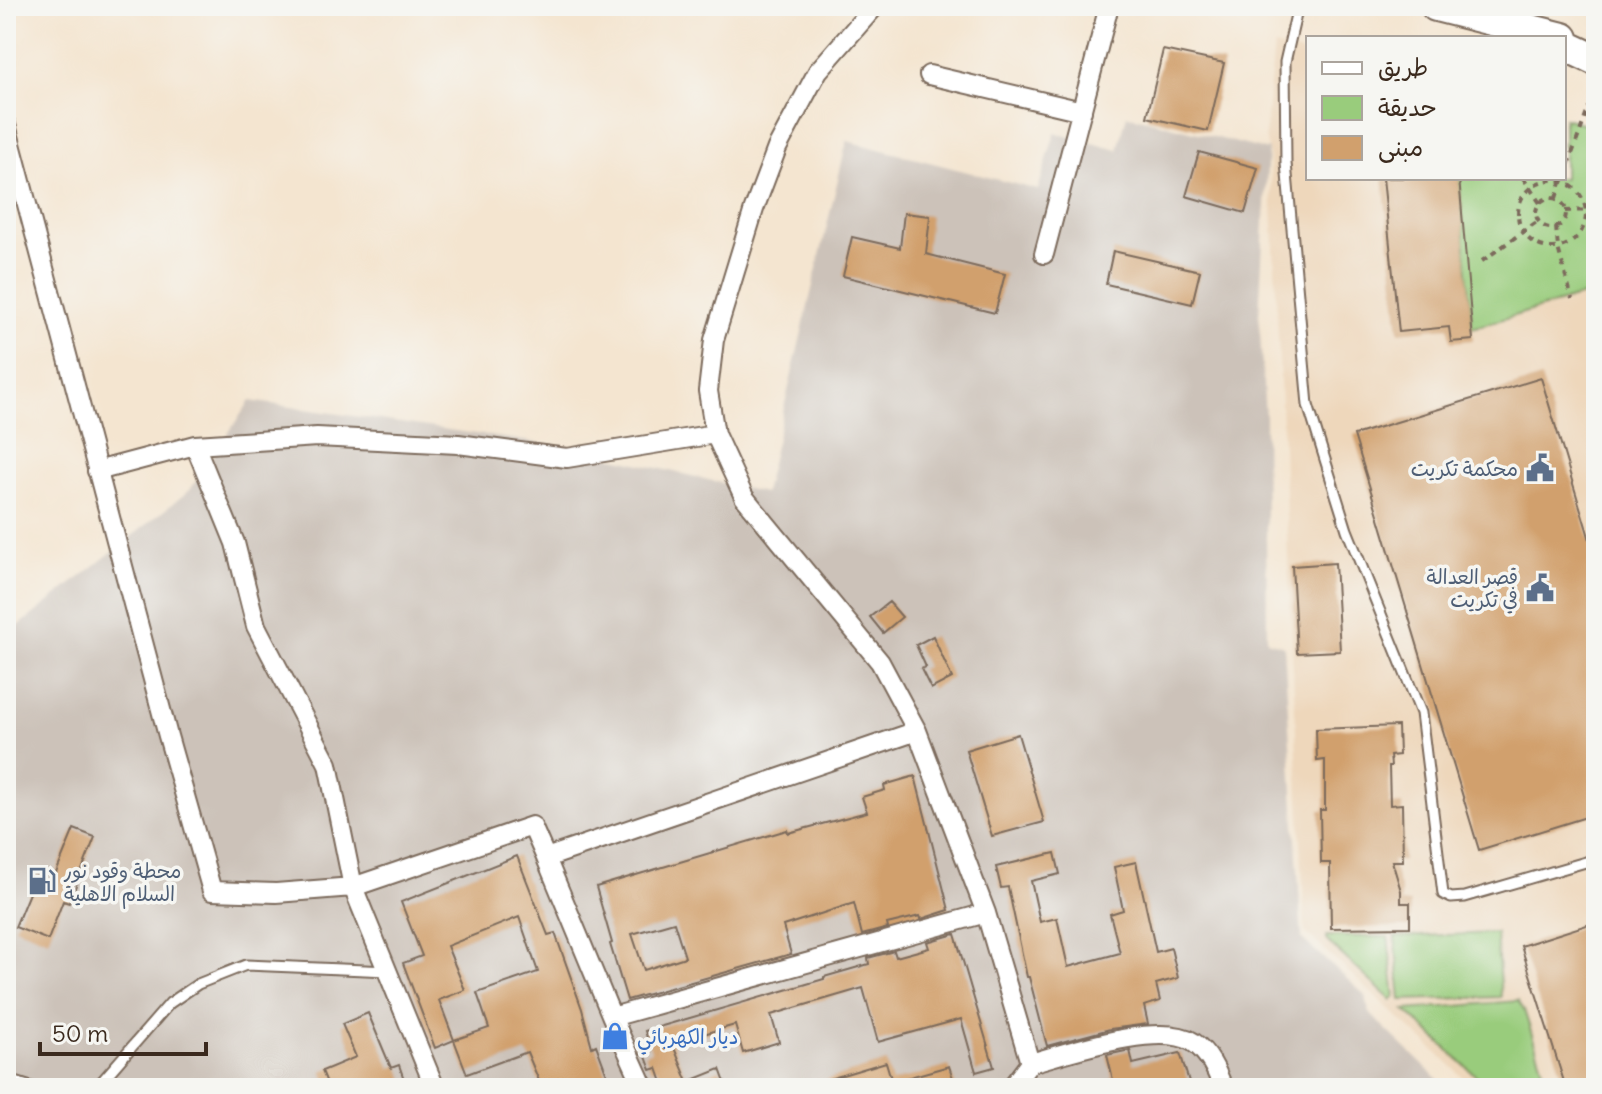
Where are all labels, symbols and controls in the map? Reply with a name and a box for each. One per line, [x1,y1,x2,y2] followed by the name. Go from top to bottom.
[1306,36,1566,180] legend
[1378,52,1428,82] text: طريق
[1378,92,1437,122] text: حديقة
[1378,132,1423,163] text: مبنى
[1525,453,1555,483] public building icon: محكمة تكريت
[1411,456,1518,481] place label: محكمة تكريت
[1427,564,1518,614] place label: قصر العدالة في تكريت
[1525,573,1555,603] public building icon: قصر العدالة في تكريت
[63,858,181,909] place label: محطة وقود نور السلام الاهلية
[27,866,57,896] fuel station icon: محطة وقود نور السلام الاهلية
[40,1006,206,1056] scale bar
[52,1018,108,1048] text: 50 m
[600,1021,630,1051] shop icon: ديار الكهربائي
[637,1024,738,1055] place label: ديار الكهربائي

